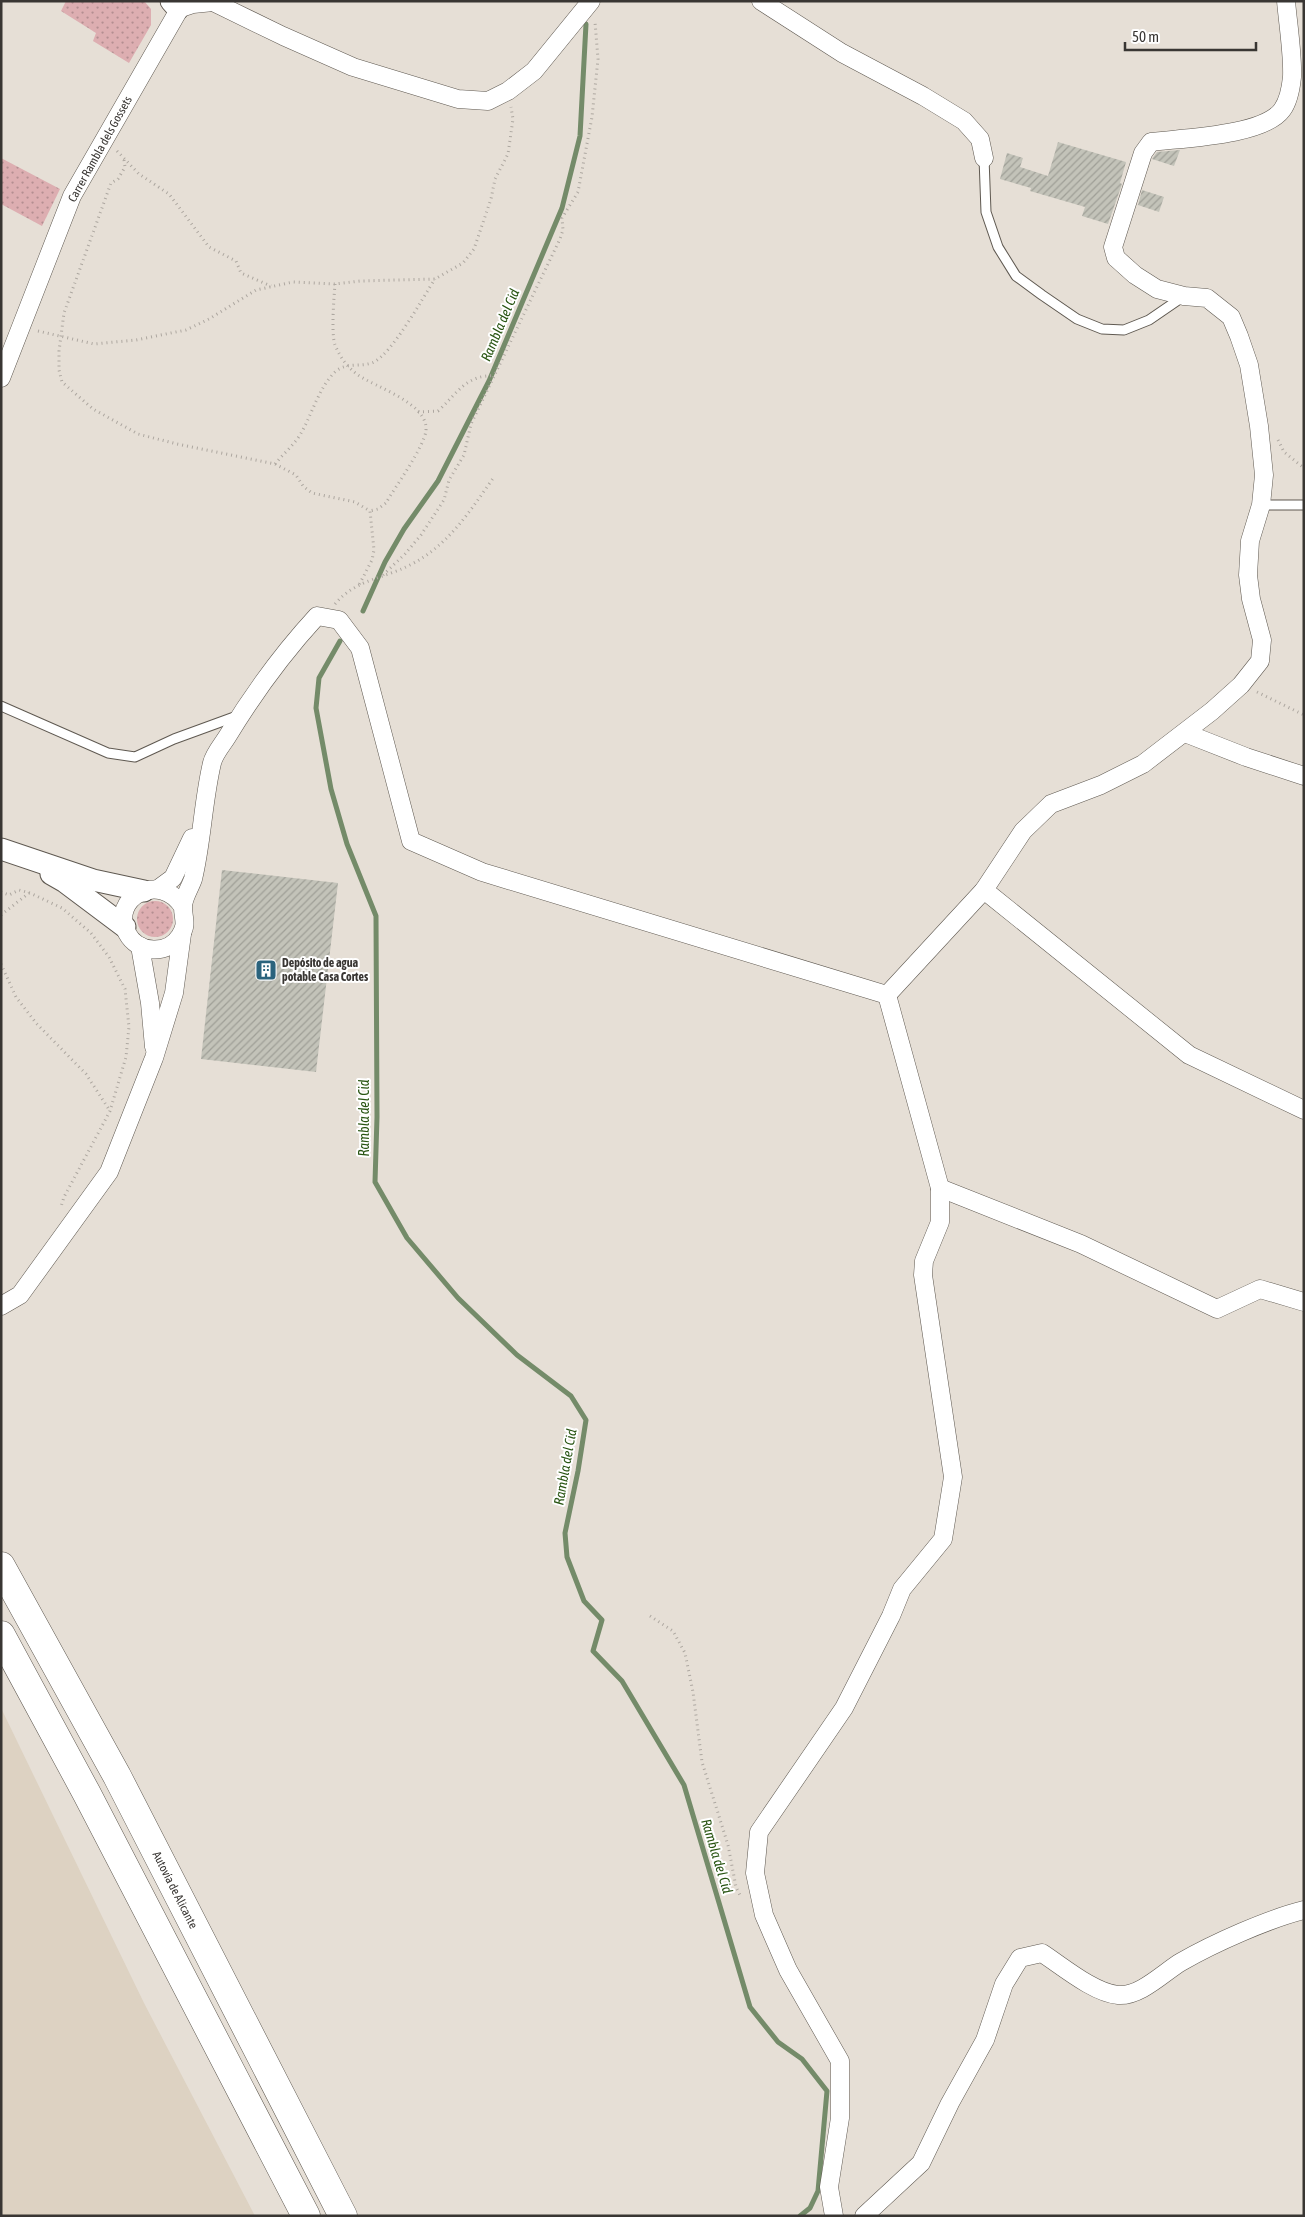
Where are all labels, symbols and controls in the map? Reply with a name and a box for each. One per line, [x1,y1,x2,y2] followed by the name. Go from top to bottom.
[1125,20,1256,52] scale bar
[1132,28,1159,45] text: 50 m
[65,94,135,204] street label: Carrer Rambla dels Gossets
[478,286,523,364] water label: Rambla del Cid
[282,956,369,984] place label: Depósito de agua potable Casa Cortes
[254,958,278,982] building icon: Depósito de agua potable Casa Cortes
[356,1079,372,1156] water label: Rambla del Cid
[550,1427,580,1506] water label: Rambla del Cid
[698,1817,736,1895] water label: Rambla del Cid
[150,1849,200,1931] street label: Autovía de Alicante

